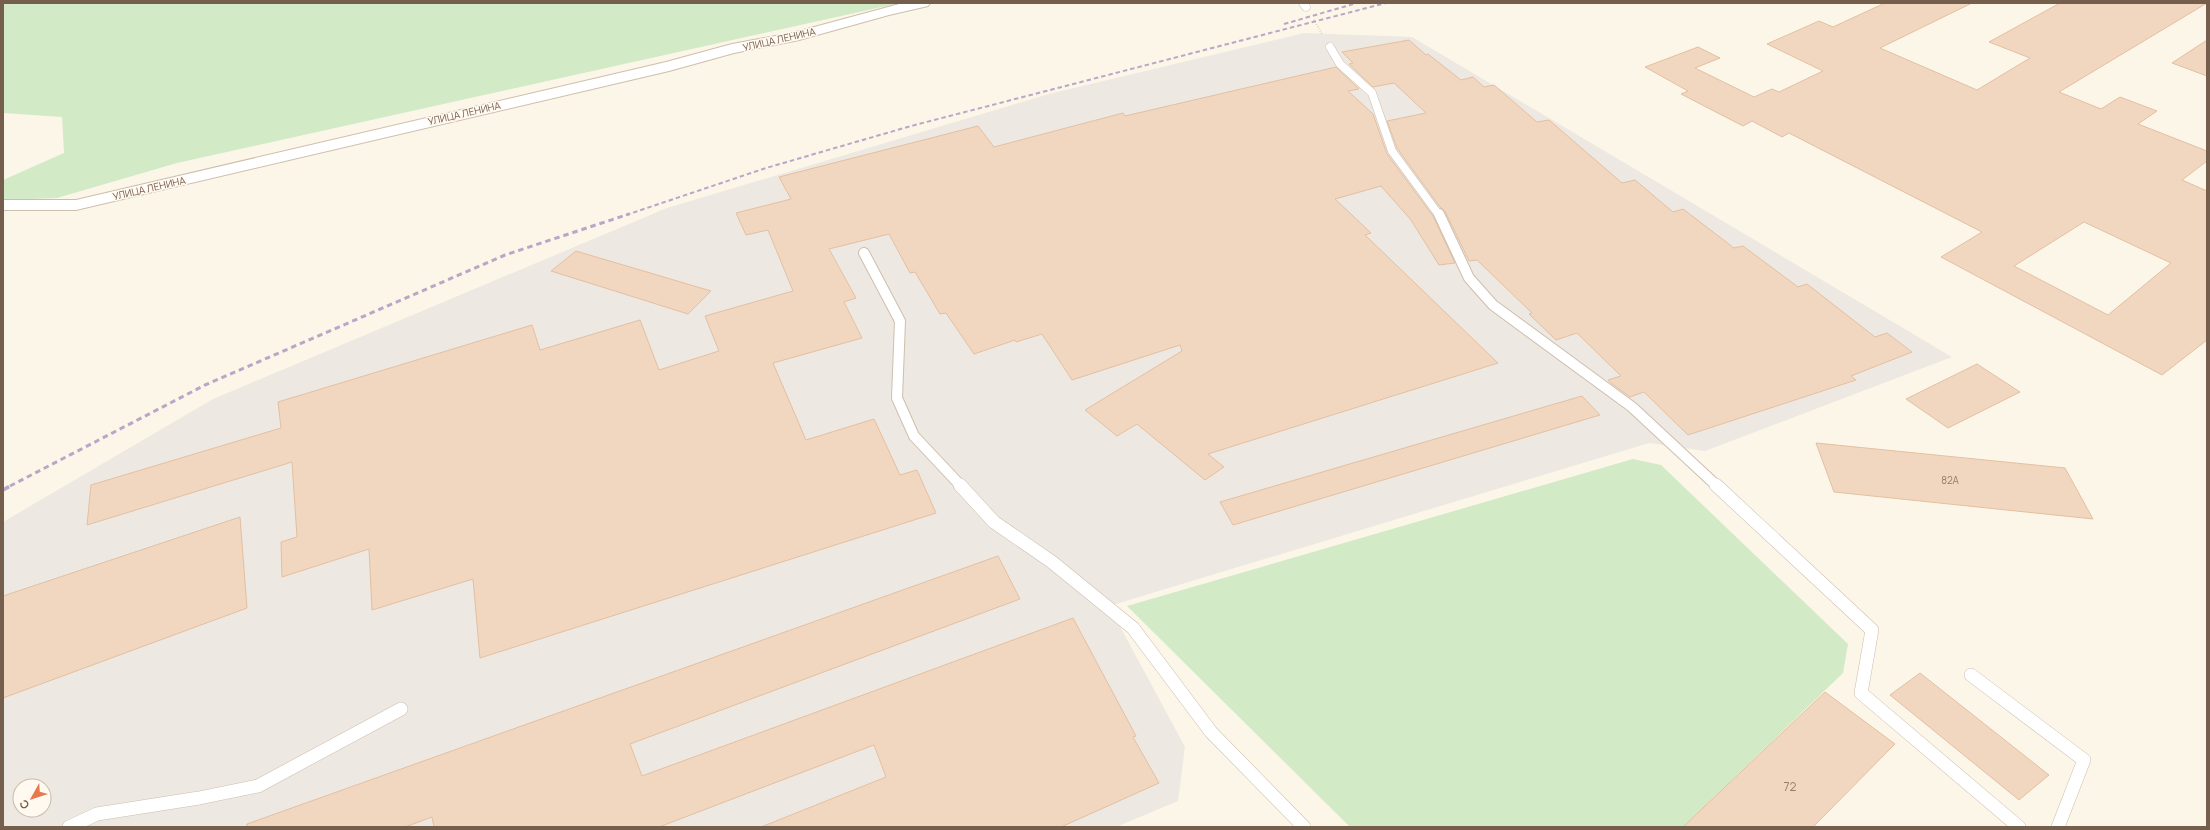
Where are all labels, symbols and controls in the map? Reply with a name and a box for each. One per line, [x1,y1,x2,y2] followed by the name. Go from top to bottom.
[741,24,817,54] street label: УЛИЦА ЛЕНИНА
[426,98,502,128] street label: УЛИЦА ЛЕНИНА
[111,173,187,203] street label: УЛИЦА ЛЕНИНА
[1941,473,1959,487] house number: 82А
[12,778,52,818] north arrow
[1784,778,1797,795] house number: 72
[15,797,32,812] text: С

